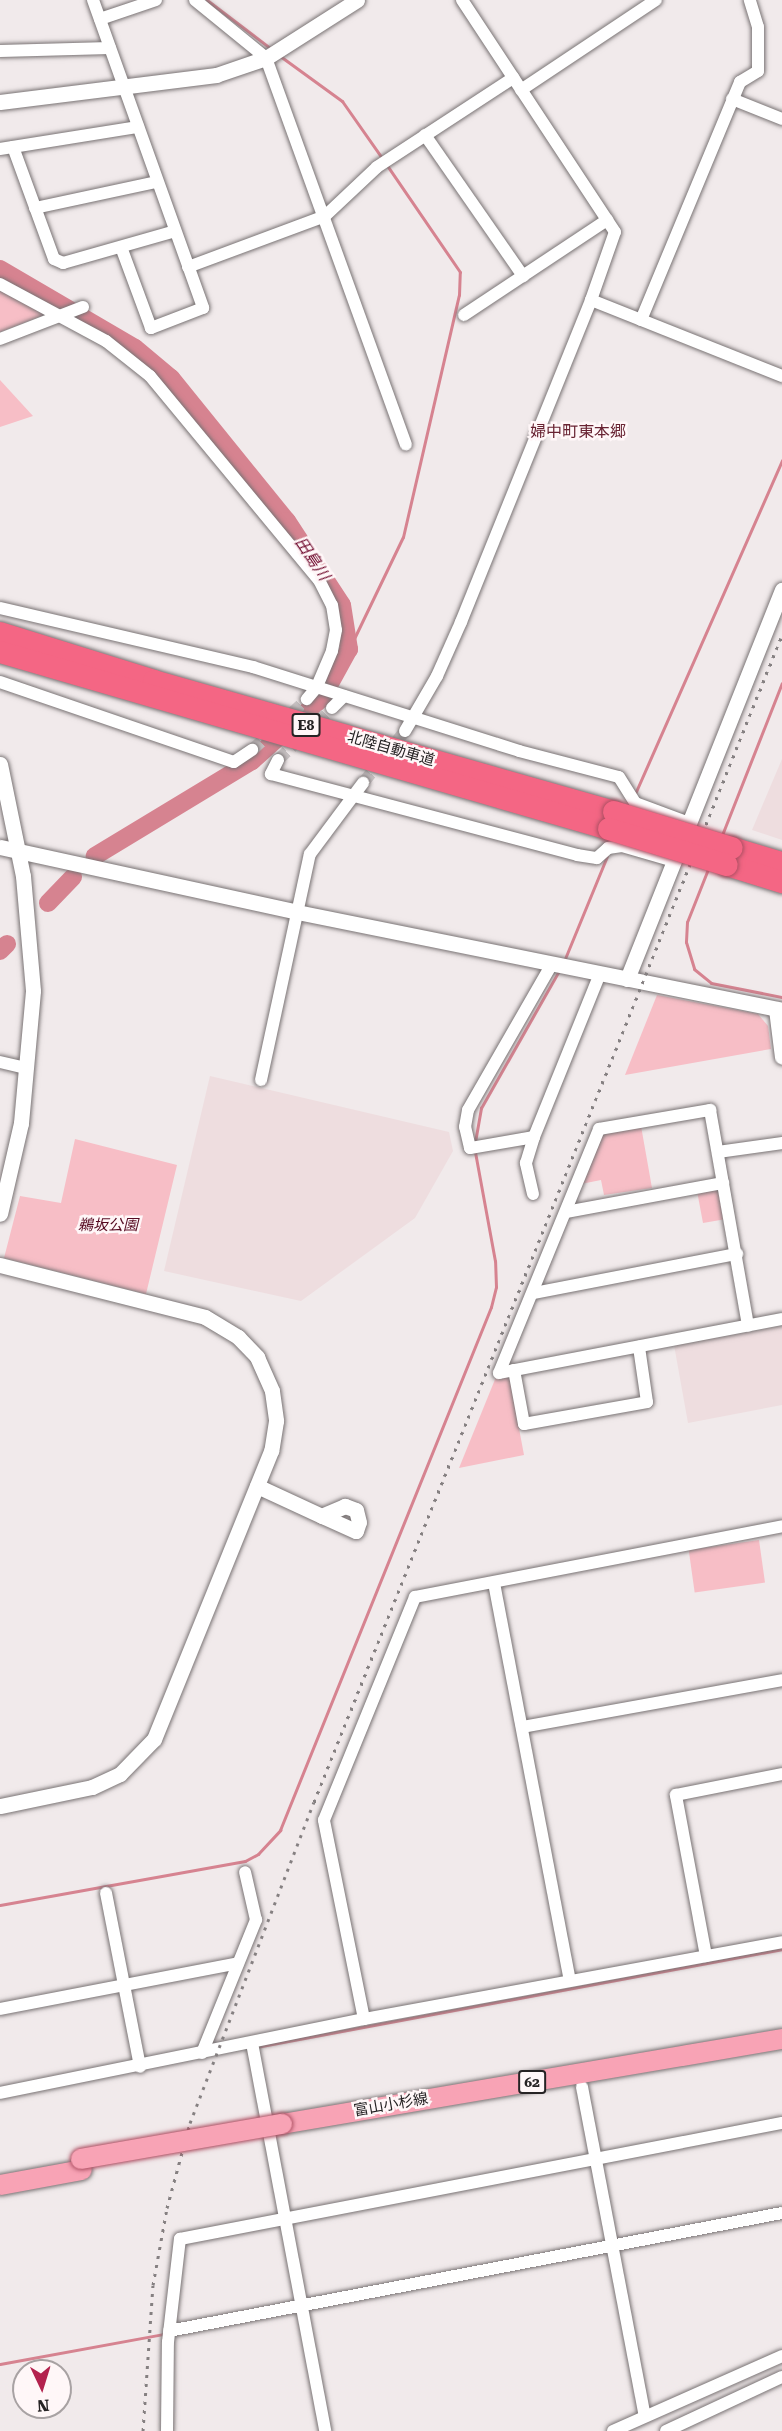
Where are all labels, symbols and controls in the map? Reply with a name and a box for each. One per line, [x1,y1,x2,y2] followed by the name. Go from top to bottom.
[530,422,626,442] district label: 婦中町東本郷
[291,534,333,584] water label: 田島川
[291,714,321,736] road number: E8
[345,728,437,770] street label: 北陸自動車道
[78,1217,138,1235] park label: 鵜坂公園
[517,2071,547,2093] road number: 62
[353,2090,429,2120] street label: 富山小杉線
[12,2359,72,2419] north arrow
[36,2396,50,2415] text: N

